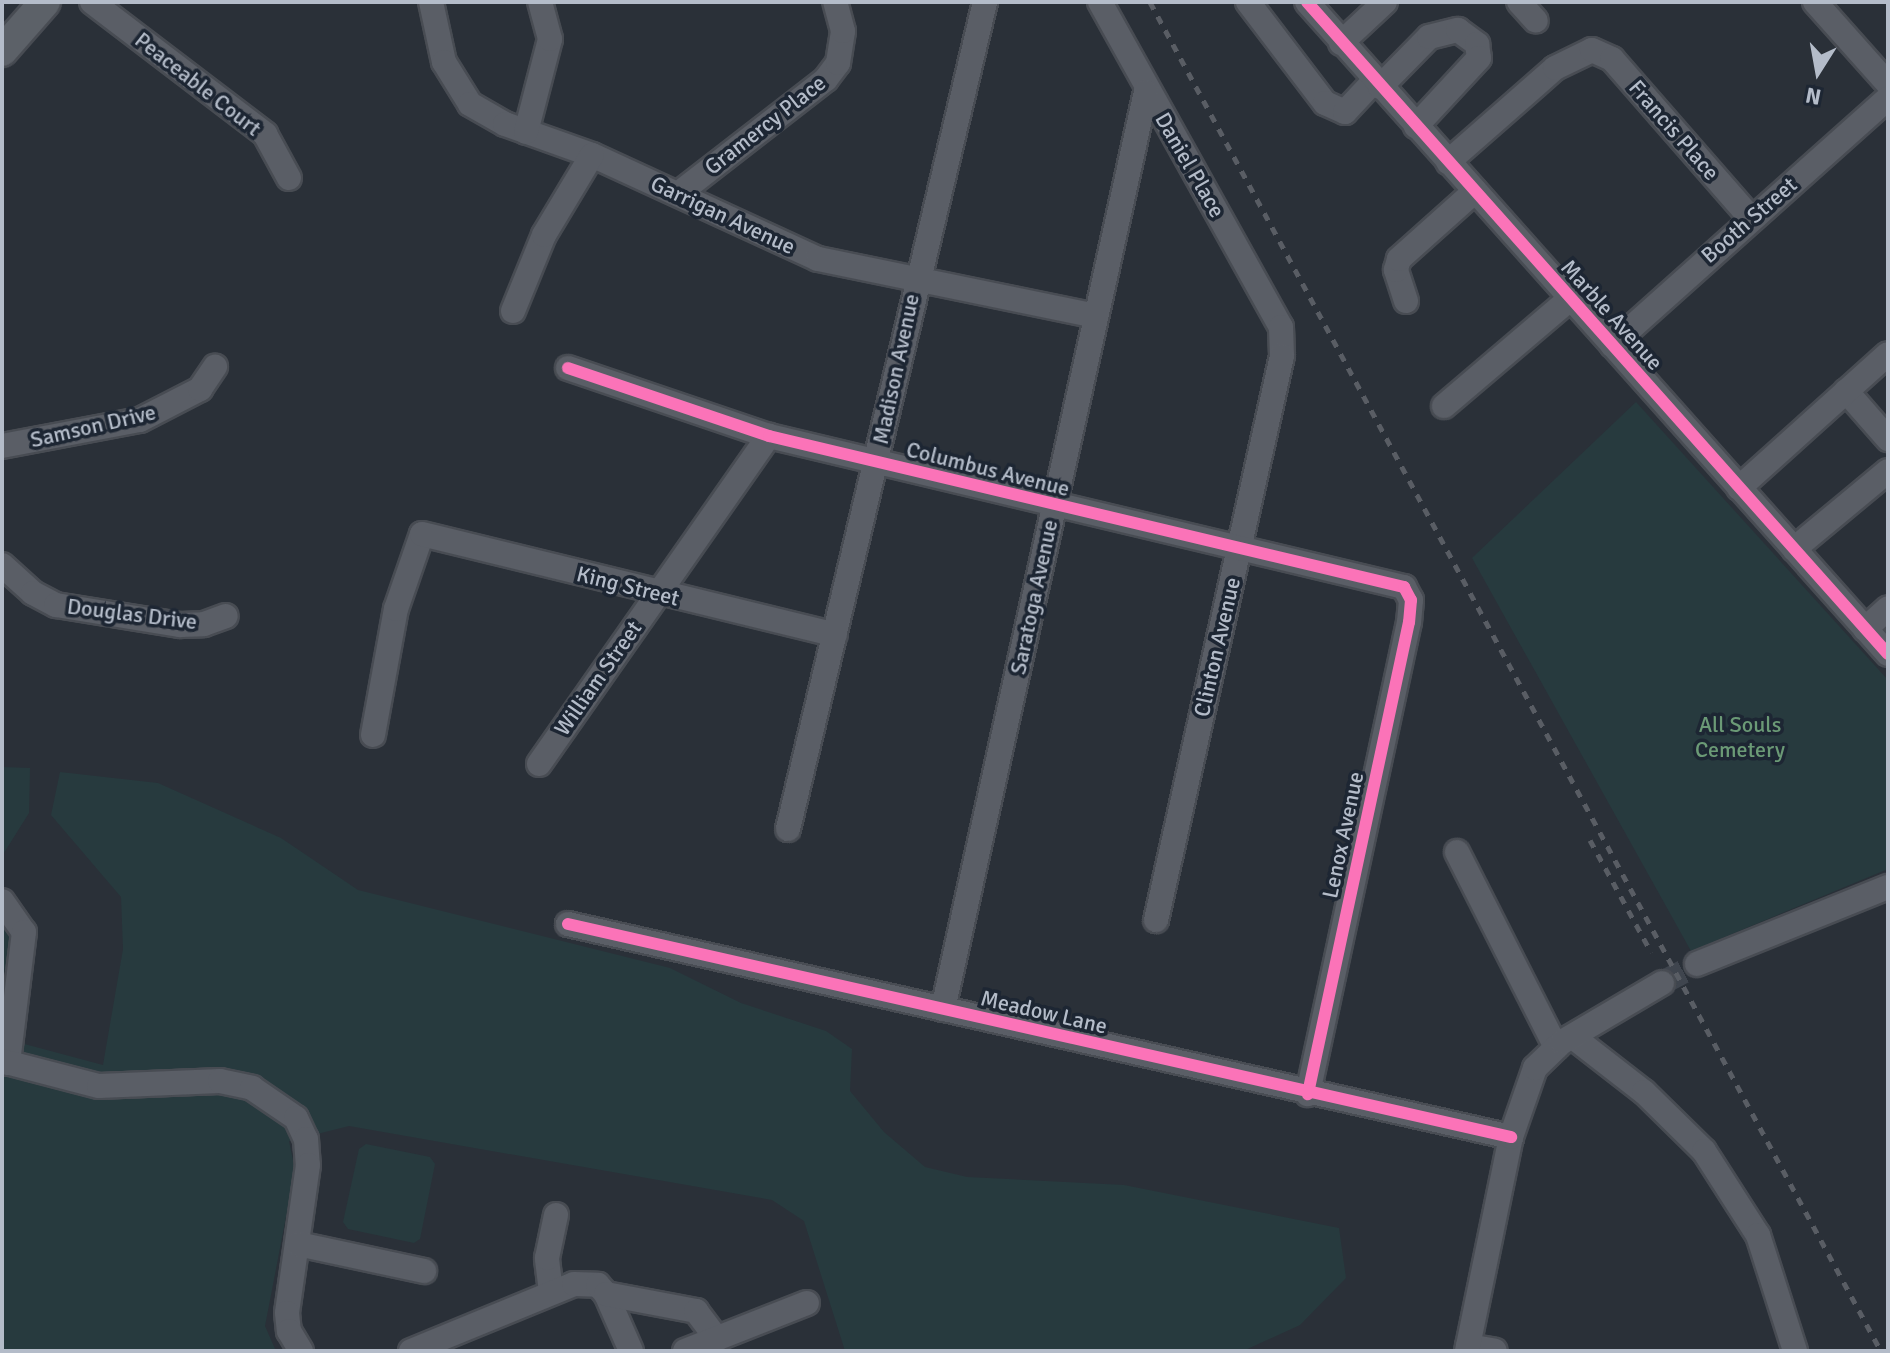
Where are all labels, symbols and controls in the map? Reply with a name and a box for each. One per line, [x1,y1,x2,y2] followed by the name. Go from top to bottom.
[130,27,266,141] street label: Peaceable Court
[1778,32,1858,112] north arrow
[699,70,831,180] street label: Gramercy Place
[1623,74,1725,186] street label: Francis Place
[1803,81,1823,111] text: N
[1149,108,1231,222] street label: Daniel Place
[647,170,799,260] street label: Garrigan Avenue
[1696,171,1802,269] street label: Booth Street
[1556,254,1668,376] street label: Marble Avenue
[867,291,925,447] street label: Madison Avenue
[28,399,158,453] street label: Samson Drive
[904,436,1072,502] street label: Columbus Avenue
[1005,517,1063,677] street label: Saratoga Avenue
[574,561,682,611] street label: King Street
[1188,575,1246,719] street label: Clinton Avenue
[66,593,198,635] street label: Douglas Drive
[549,616,647,740] street label: William Street
[1695,711,1785,762] park label: All Souls Cemetery
[1317,769,1369,901] street label: Lenox Avenue
[978,985,1110,1039] street label: Meadow Lane

